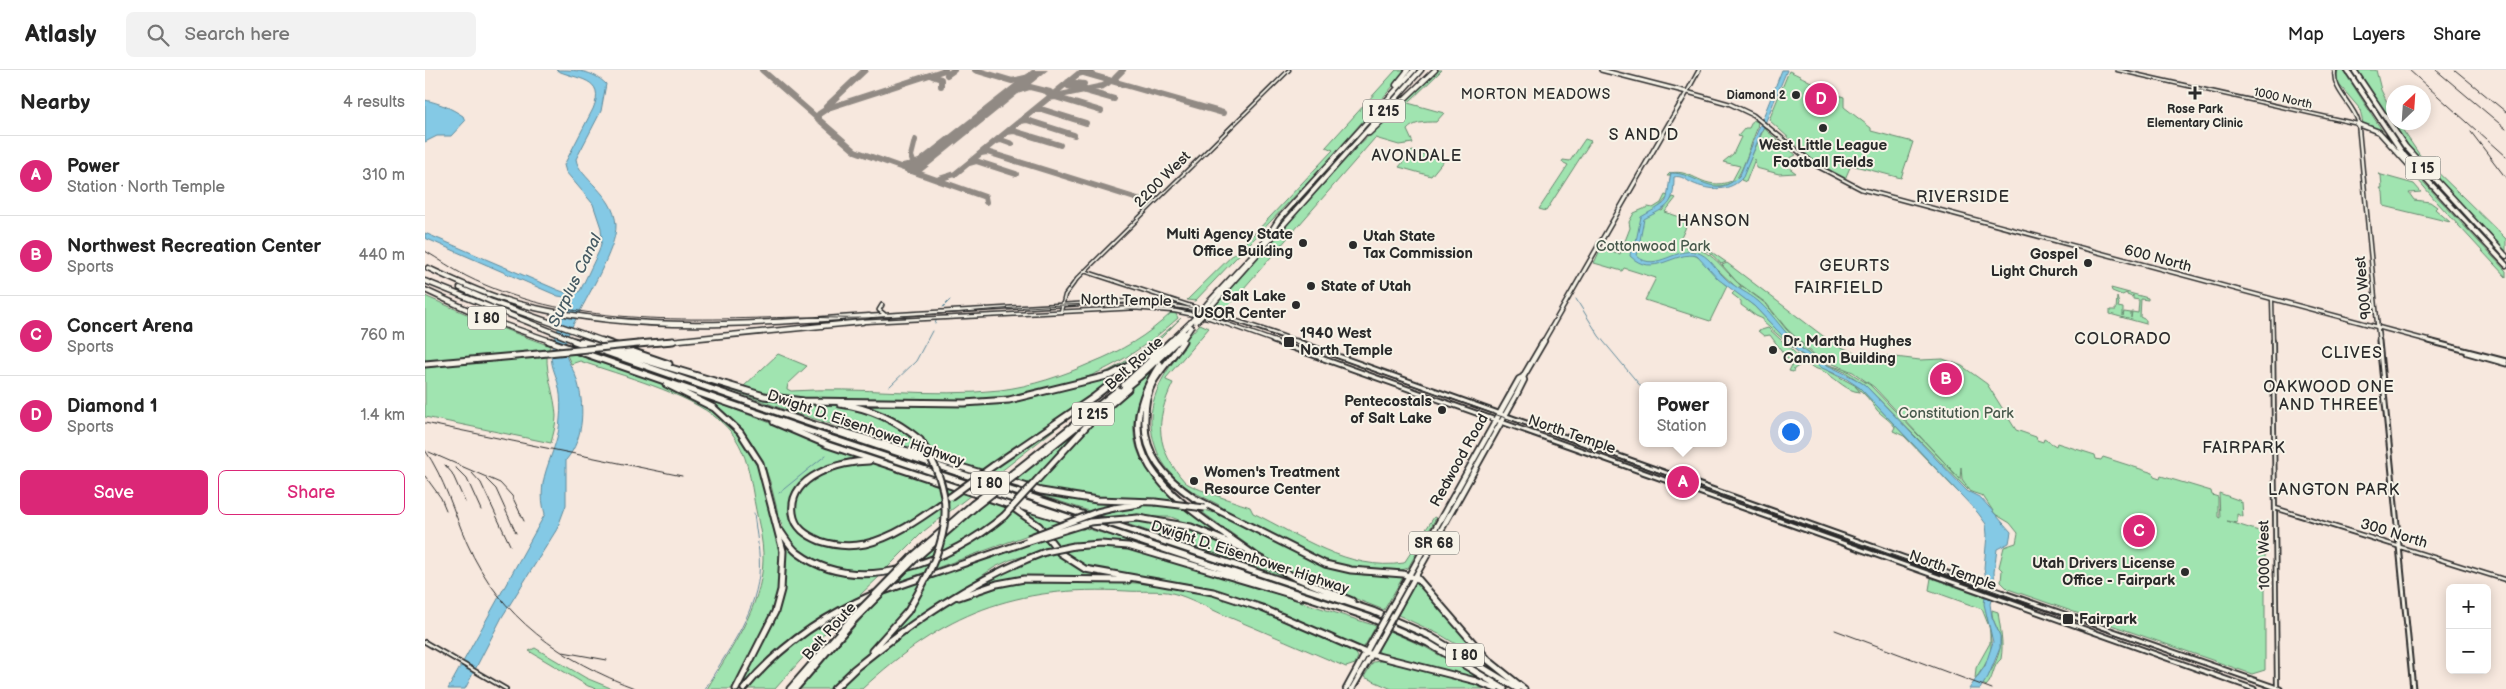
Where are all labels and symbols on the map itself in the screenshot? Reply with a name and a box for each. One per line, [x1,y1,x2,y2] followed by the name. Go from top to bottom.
[1805,80,1837,118] pin: D
[2252,84,2314,113] street label: 1000 North
[2386,85,2431,130] north arrow
[1461,86,1611,103] district label: MORTON MEADOWS
[2188,86,2202,100] marker: Rose Park Elementary Clinic
[1727,88,1787,103] place label: Diamond 2
[1790,89,1802,101] marker: Diamond 2
[1363,99,1405,122] road number: I 215
[2147,102,2244,131] place label: Rose Park Elementary Clinic
[1817,122,1829,134] marker: West Little League Football Fields
[1609,126,1679,145] district label: S AND D
[1759,136,1887,172] place label: West Little League Football Fields
[1130,147,1195,212] street label: 2200 West
[1372,147,1462,166] district label: AVONDALE
[2405,156,2441,180] road number: I 15
[1916,188,2010,207] district label: RIVERSIDE
[1677,212,1751,231] district label: HANSON
[1166,225,1293,261] place label: Multi Agency State Office Building
[1363,227,1473,263] place label: Utah State Tax Commission
[545,230,607,330] water label: Surplus Canal
[1297,237,1309,249] marker: Multi Agency State Office Building
[1596,237,1711,256] park label: Cottonwood Park
[1347,239,1359,251] marker: Utah State Tax Commission
[2122,240,2194,277] street label: 600 North
[1991,245,2078,281] place label: Gospel Light Church
[2351,255,2376,321] street label: 900 West
[1820,257,1890,276] district label: GEURTS
[2082,257,2094,269] marker: Gospel Light Church
[1321,277,1411,296] place label: State of Utah
[1794,279,1884,298] district label: FAIRFIELD
[1305,280,1317,292] marker: State of Utah
[1194,287,1287,323] place label: Salt Lake USOR Center
[1080,290,1172,311] street label: North Temple
[1290,299,1302,311] marker: Salt Lake USOR Center
[468,307,506,330] road number: I 80
[1300,324,1393,360] place label: 1940 West North Temple
[2074,330,2172,349] district label: COLORADO
[1101,332,1167,394] street label: Belt Route
[1783,332,1912,368] place label: Dr. Martha Hughes Cannon Building
[1282,335,1296,349] marker: 1940 West North Temple
[1767,344,1779,356] marker: Dr. Martha Hughes Cannon Building
[2321,344,2383,363] district label: CLIVES
[1930,360,1962,398] pin: B
[2263,378,2395,415] district label: OAKWOOD ONE AND THREE
[765,386,967,471] street label: Dwight D. Eisenhower Highway
[1344,392,1432,428] place label: Pentecostals of Salt Lake
[1072,402,1114,426] road number: I 215
[1436,404,1448,416] marker: Pentecostals of Salt Lake
[1898,404,2014,423] park label: Constitution Park
[1426,410,1493,510] street label: Redwood Road
[1526,411,1618,458] street label: North Temple
[1778,419,1804,445] your location
[2202,439,2286,458] district label: FAIRPARK
[1204,463,1340,499] place label: Women's Treatment Resource Center
[1667,463,1699,501] pin: A
[971,472,1009,494] road number: I 80
[1188,475,1200,487] marker: Women's Treatment Resource Center
[2268,481,2400,500] district label: LANGTON PARK
[2123,512,2155,550] pin: C
[2358,514,2430,553] street label: 300 North
[1149,516,1351,599] street label: Dwight D. Eisenhower Highway
[2254,520,2275,590] street label: 1000 West
[1409,532,1459,554] road number: SR 68
[1907,546,1999,595] street label: North Temple
[2032,554,2175,590] place label: Utah Drivers License Office - Fairpark
[2179,566,2191,578] marker: Utah Drivers License Office - Fairpark
[798,598,860,664] street label: Belt Route
[2079,610,2137,629] place label: Fairpark
[2061,612,2075,626] marker: Fairpark
[1446,644,1484,666] road number: I 80

